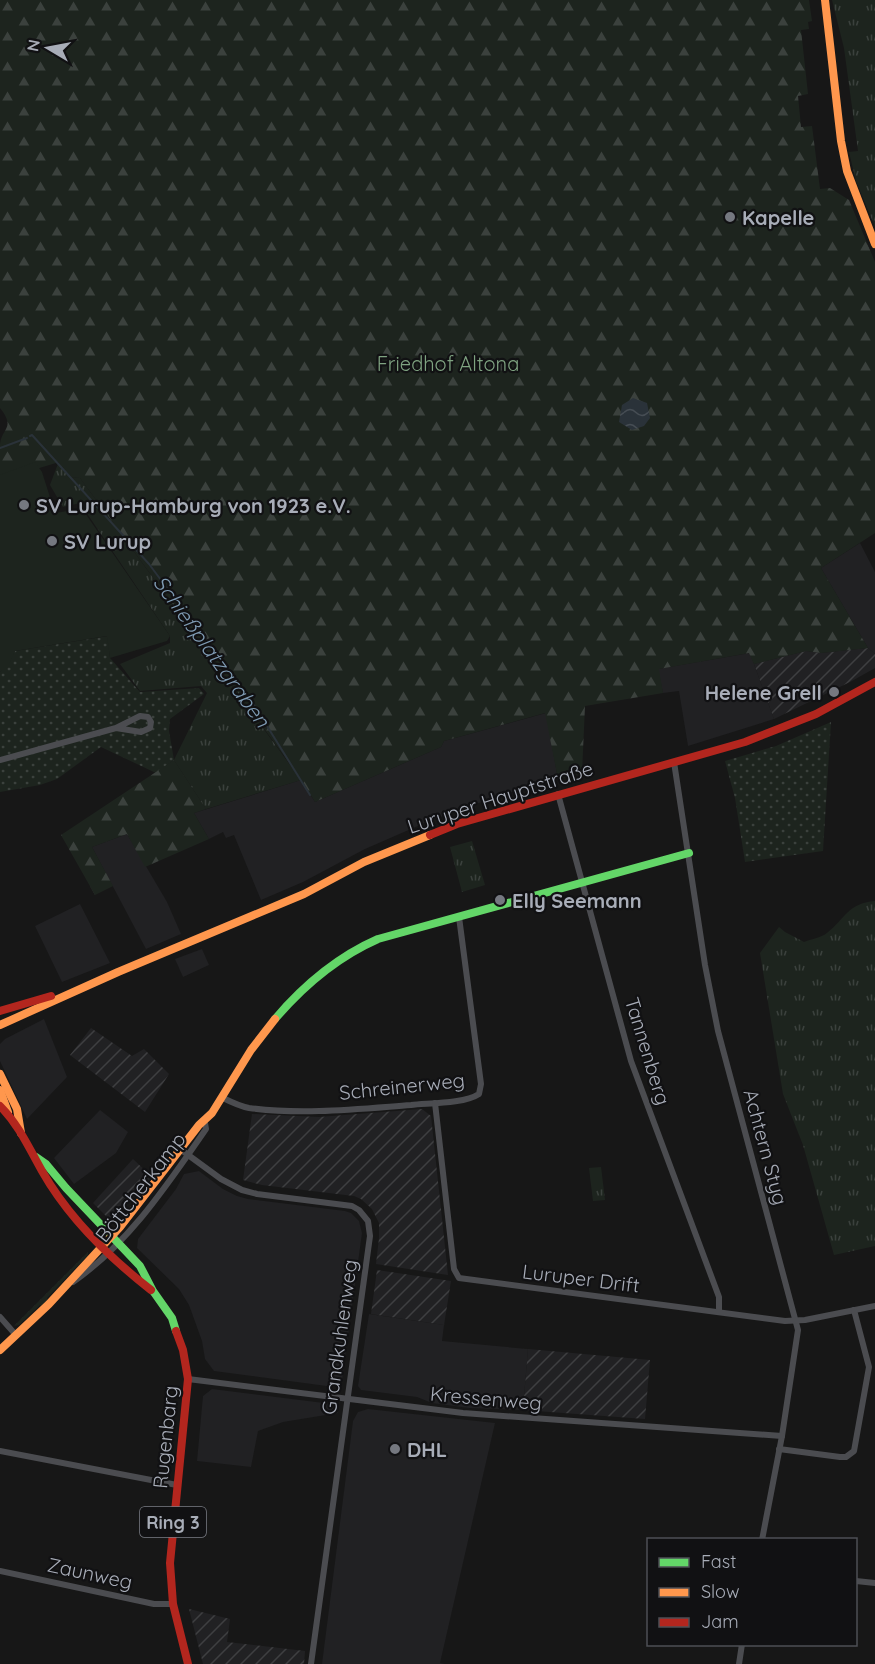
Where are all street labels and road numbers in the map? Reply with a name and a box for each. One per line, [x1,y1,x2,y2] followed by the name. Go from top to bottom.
[404,755,596,839] street label: Luruper Hauptstraße
[620,994,676,1108] street label: Tannenberg
[338,1067,466,1105] street label: Schreinerweg
[739,1086,793,1208] street label: Achtern Styg
[89,1127,191,1247] street label: Böttcherkamp
[316,1258,362,1416] street label: Grandkuhlenweg
[521,1258,641,1298] street label: Luruper Drift
[429,1381,543,1415] street label: Kressenweg
[147,1384,183,1490] street label: Rugenbarg
[140,1507,206,1537] road number: Ring 3
[45,1552,135,1594] street label: Zaunweg

